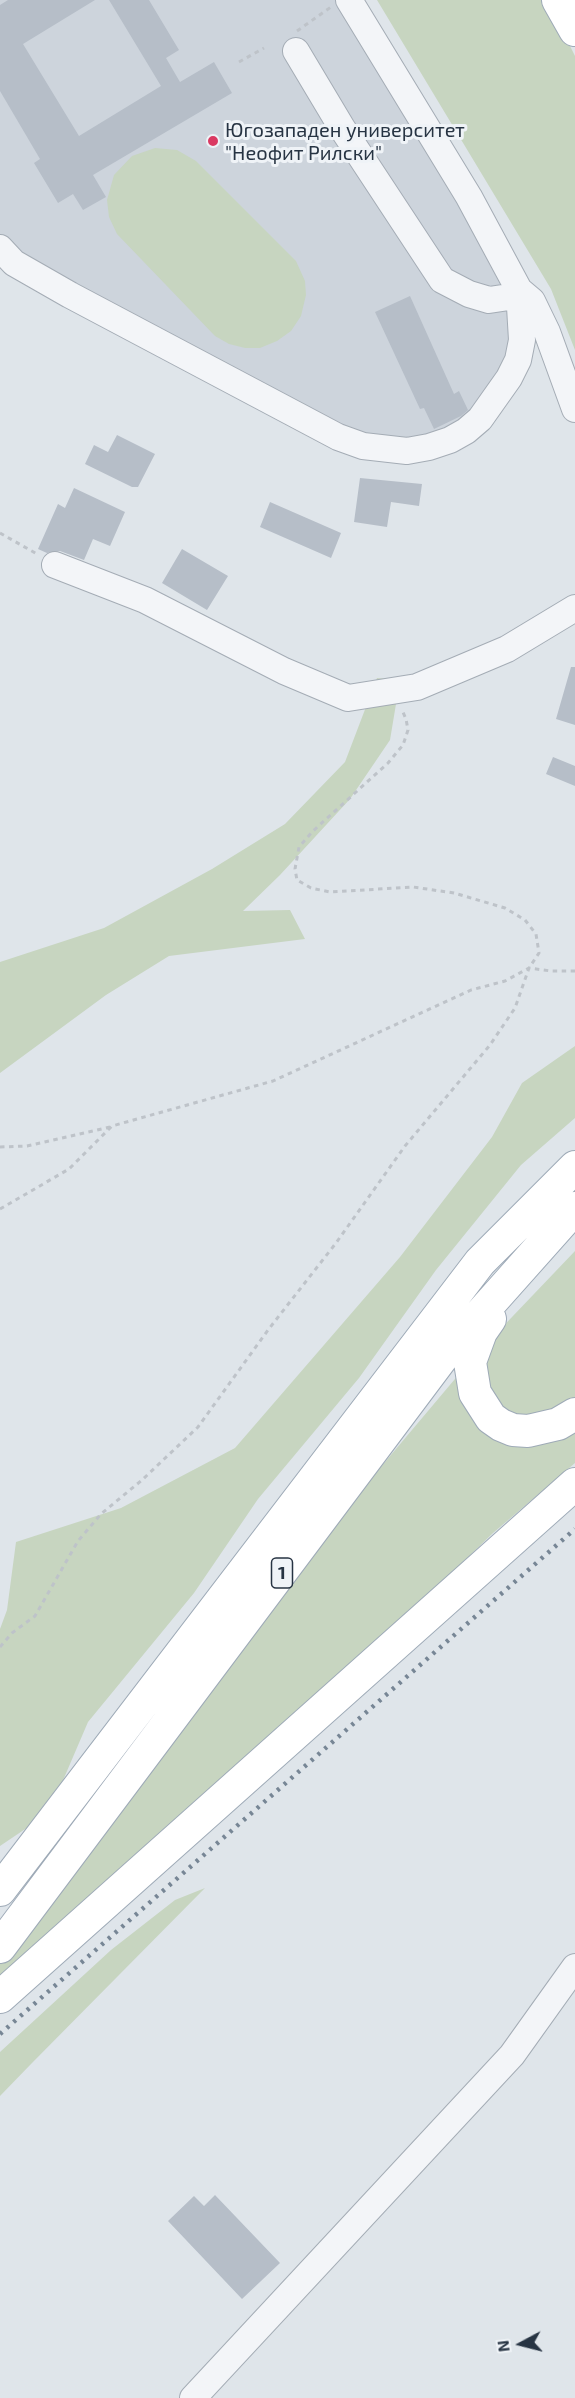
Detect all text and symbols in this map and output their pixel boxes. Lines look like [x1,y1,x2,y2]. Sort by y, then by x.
place label: Югозападен университет "Неофит Рилски" [225,118,465,165]
marker: Югозападен университет "Неофит Рилски" [206,134,220,148]
road number: 1 [272,1558,292,1588]
north arrow [491,2314,551,2374]
text: N [493,2339,513,2353]

